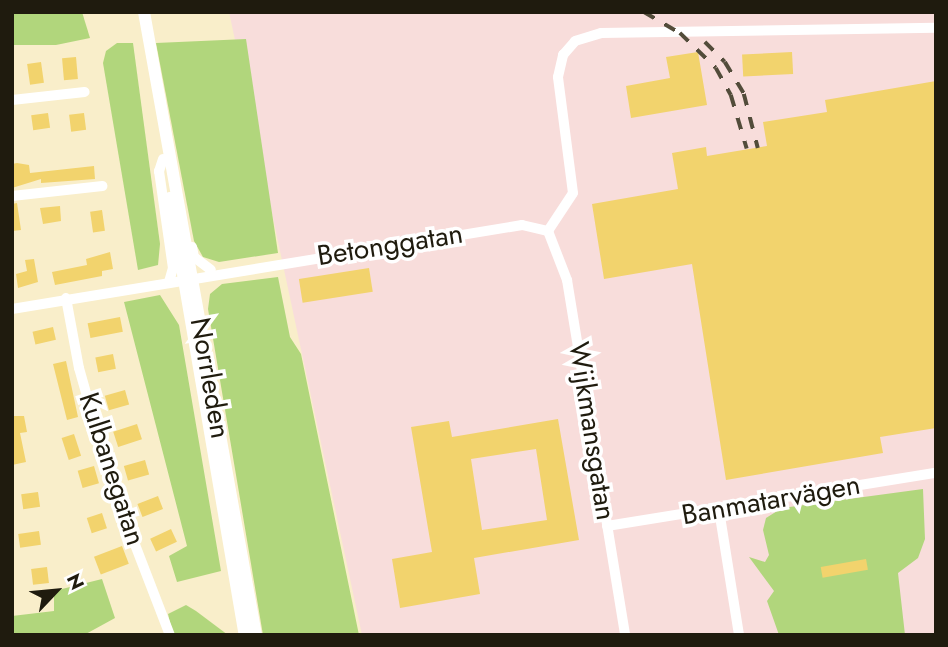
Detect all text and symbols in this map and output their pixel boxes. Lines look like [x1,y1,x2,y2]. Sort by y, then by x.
street label: Betonggatan [315,217,465,273]
street label: Norrleden [183,315,237,441]
street label: Wijkmansgatan [561,340,623,522]
street label: Kulbanegatan [71,388,153,550]
street label: Banmatarvägen [679,468,863,532]
north arrow [21,556,91,626]
text: N [60,569,91,594]

